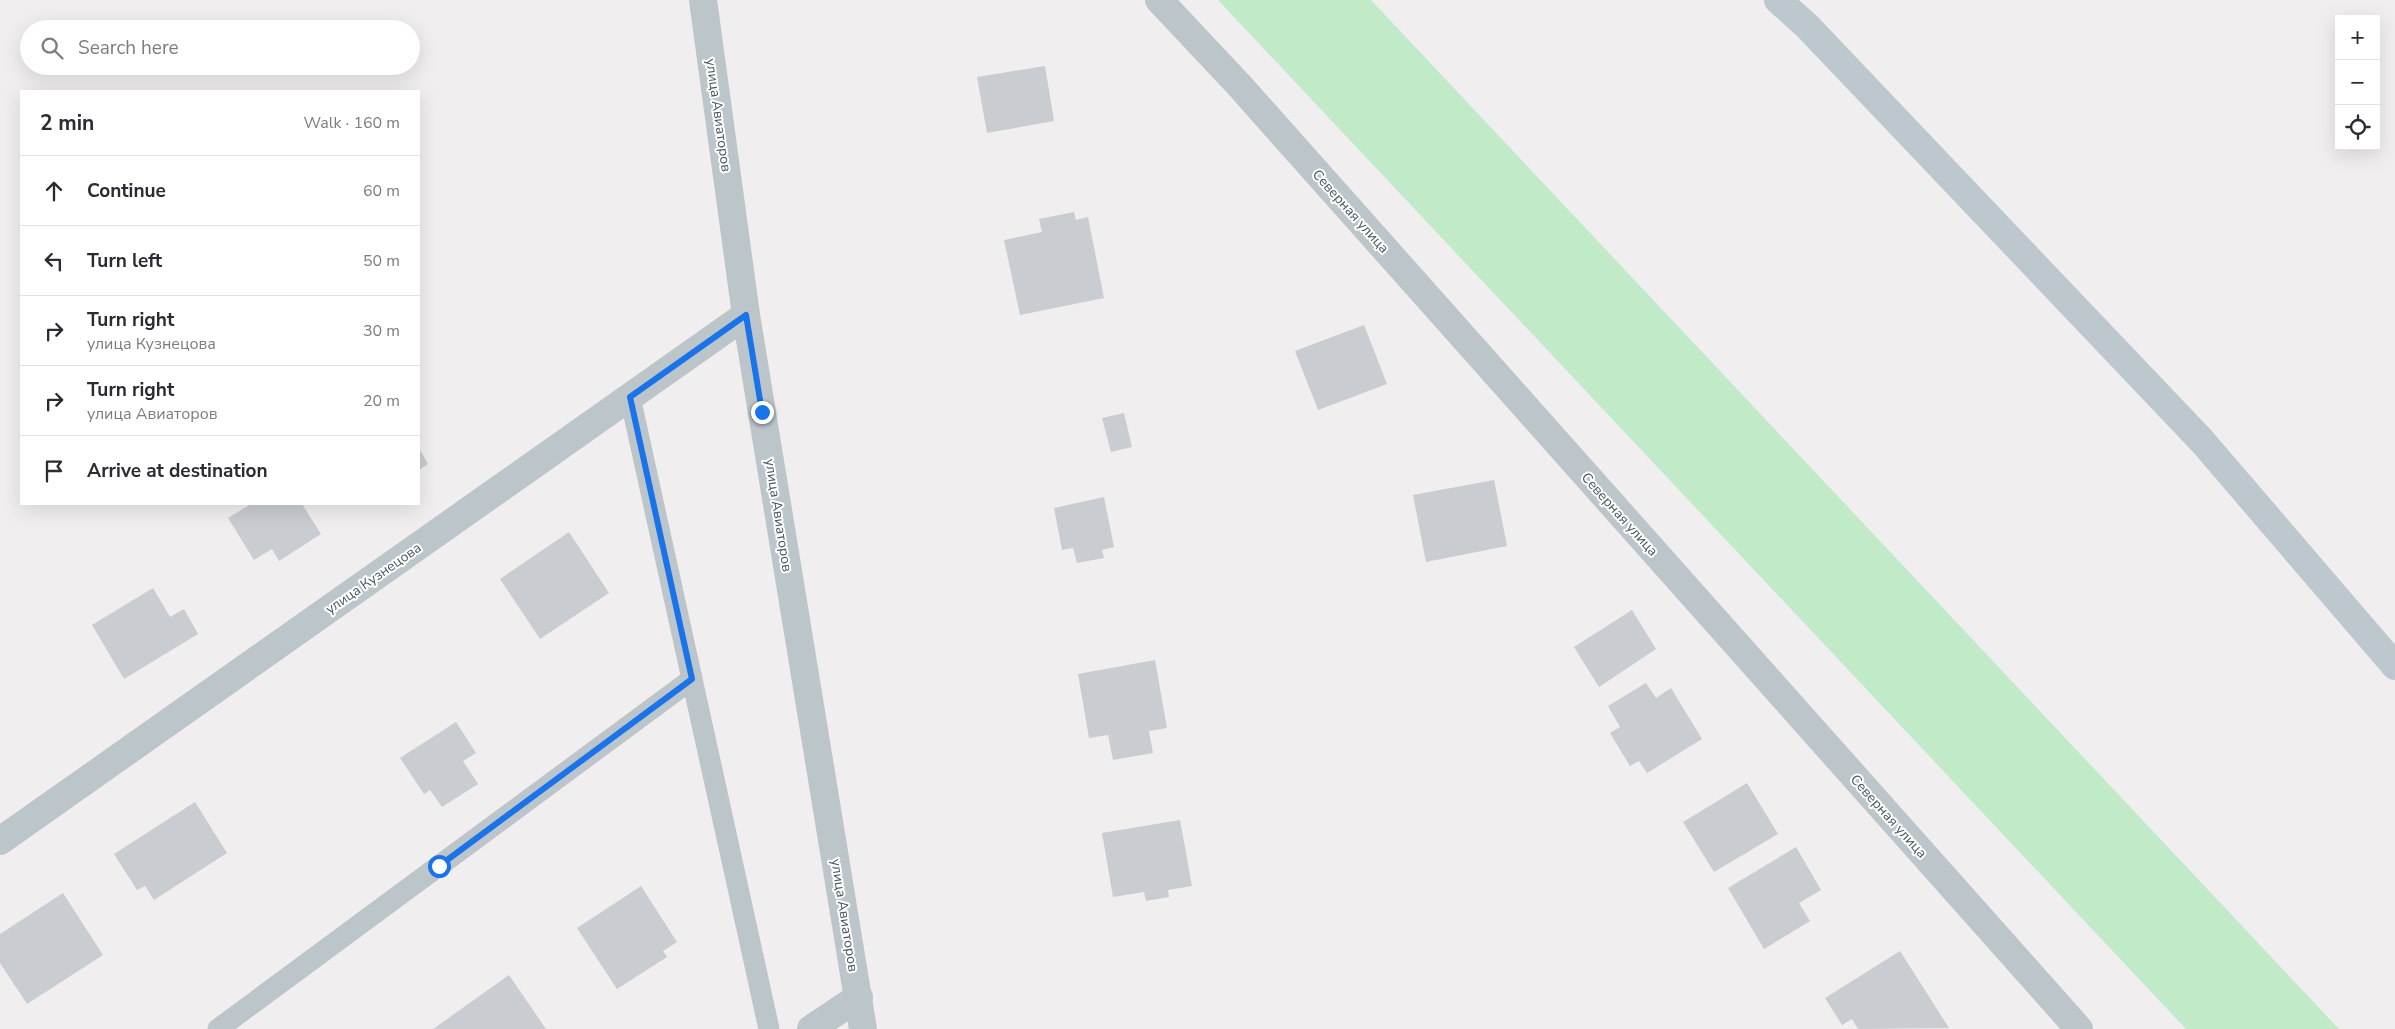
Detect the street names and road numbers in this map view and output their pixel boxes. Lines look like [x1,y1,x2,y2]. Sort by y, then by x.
street label: улица Авиаторов [701,57,736,173]
street label: Северная улица [1308,165,1393,257]
street label: улица Авиаторов [760,457,797,573]
street label: Северная улица [1577,468,1662,560]
street label: улица Кузнецова [322,538,425,619]
street label: Северная улица [1846,770,1931,862]
street label: улица Авиаторов [826,857,863,973]

